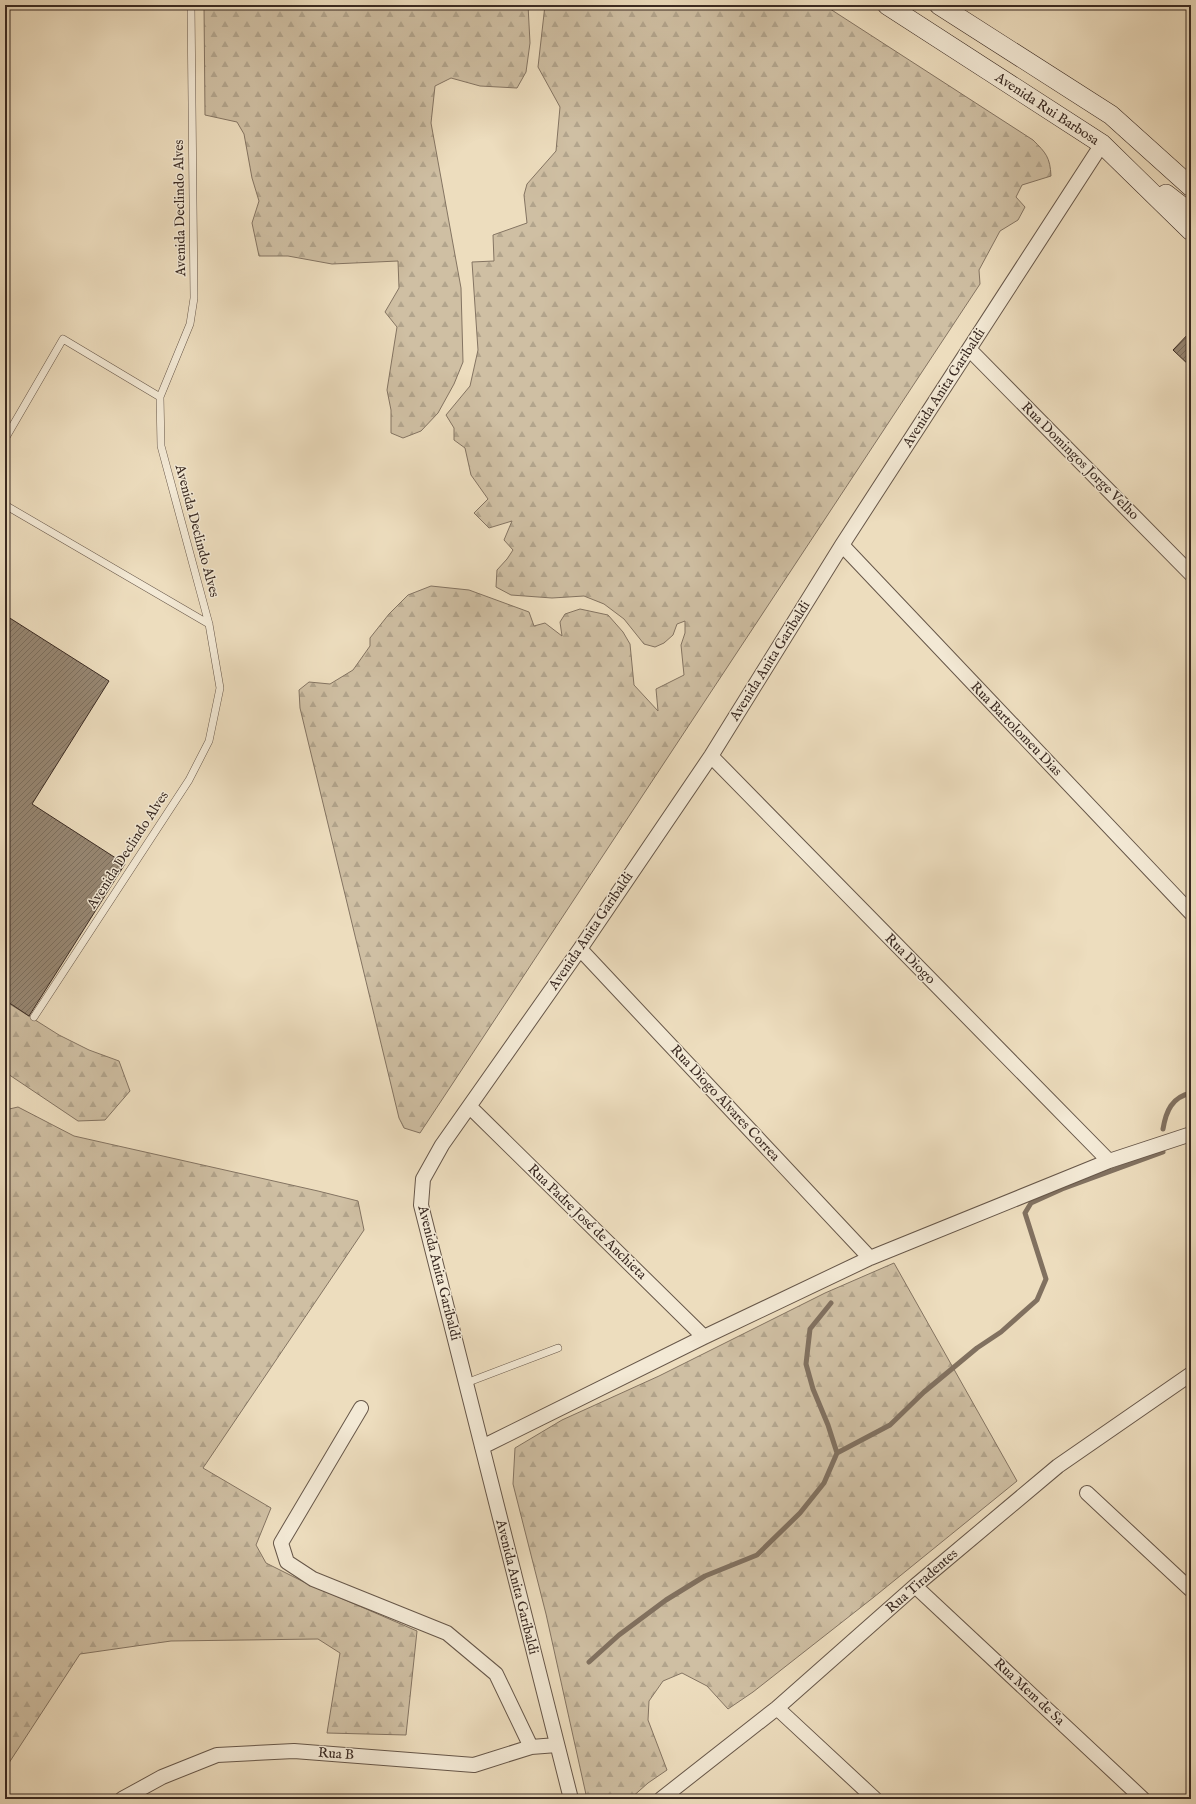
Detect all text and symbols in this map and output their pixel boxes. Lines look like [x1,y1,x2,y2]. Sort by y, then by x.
street label: Avenida Rui Barbosa [991,68,1103,150]
street label: Avenida Declindo Alves [170,139,190,278]
street label: Avenida Anita Garibaldi [898,325,989,452]
street label: Rua Domingos Jorge Velho [1017,398,1143,524]
street label: Avenida Declindo Alves [170,462,223,599]
street label: Avenida Anita Garibaldi [725,597,814,725]
street label: Rua Bartolomeu Dias [966,678,1066,780]
street label: Avenida Declindo Alves [83,788,173,913]
street label: Avenida Anita Garibaldi [544,868,637,994]
street label: Rua Diogo [881,930,939,988]
street label: Rua Diogo Alvares Correa [666,1041,784,1166]
street label: Rua Padre José de Anchieta [524,1160,651,1284]
street label: Avenida Anita Garibaldi [413,1203,465,1343]
street label: Avenida Anita Garibaldi [491,1517,543,1657]
street label: Rua Tiradentes [882,1545,962,1617]
street label: Rua Mem de Sa [990,1655,1069,1730]
street label: Rua B [317,1744,355,1764]

